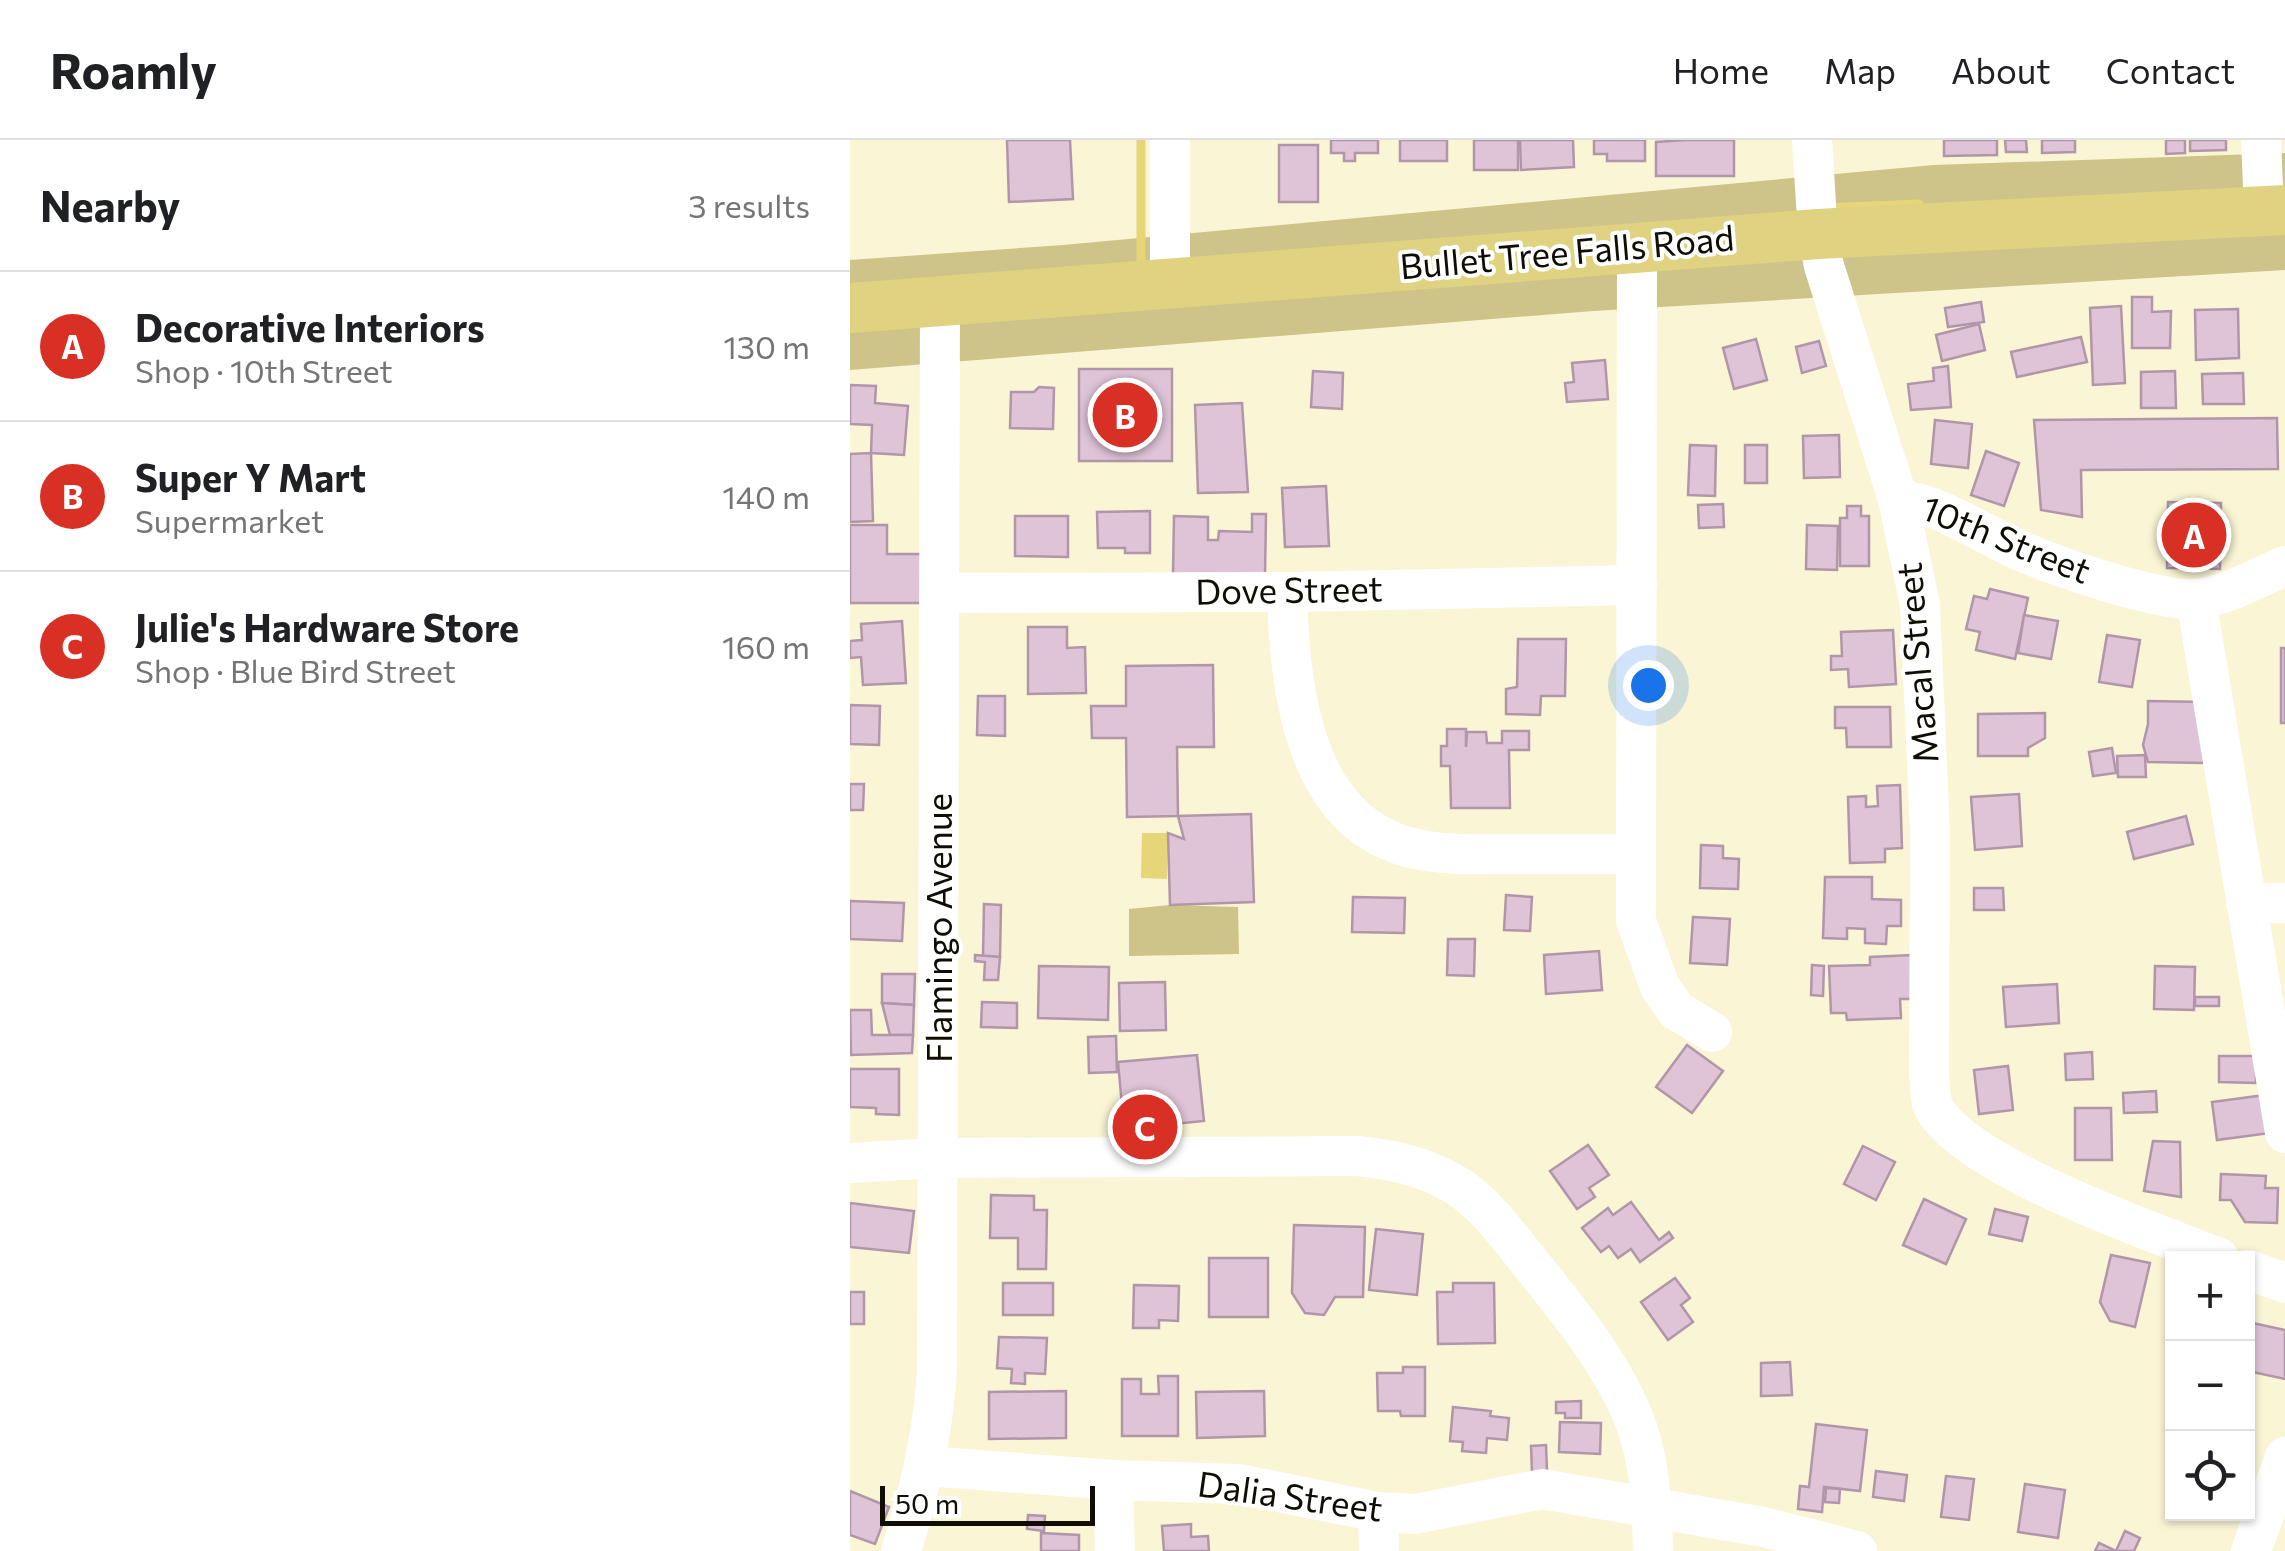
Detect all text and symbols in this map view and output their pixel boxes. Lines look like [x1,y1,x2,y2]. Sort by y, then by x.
text: Roamly [50,40,217,99]
text: Home [1673,48,1769,91]
text: Map [1824,48,1896,91]
text: About [1951,48,2051,91]
text: Contact [2106,48,2235,91]
text: Nearby [40,179,180,231]
text: 3 results [688,185,810,225]
street label: Bullet Tree Falls Road [1398,214,1736,287]
text: Decorative Interiors [135,303,485,350]
text: A [61,326,84,366]
text: 130 m [723,326,810,366]
text: Shop · 10th Street [135,350,393,390]
pin: B [1092,378,1158,452]
text: Super Y Mart [135,453,366,500]
text: B [62,476,83,516]
text: 140 m [722,476,810,516]
street label: 10th Street [1916,484,2097,591]
pin: A [2162,498,2226,572]
text: Supermarket [135,500,324,540]
street label: Macal Street [1885,561,1946,766]
street label: Dove Street [1195,565,1383,612]
text: Julie's Hardware Store [135,603,519,650]
text: C [62,626,83,666]
text: 160 m [722,626,810,666]
text: Shop · Blue Bird Street [135,650,456,690]
your location [1623,660,1674,711]
street label: Flamingo Avenue [916,793,959,1063]
pin: C [1112,1090,1178,1164]
map controls [2165,1251,2255,1521]
button: + [2165,1251,2255,1341]
button: − [2165,1341,2255,1431]
button: locate [2165,1431,2255,1521]
street label: Dalia Street [1195,1460,1385,1529]
scale bar [880,1481,1095,1526]
text: 50 m [895,1486,959,1520]

